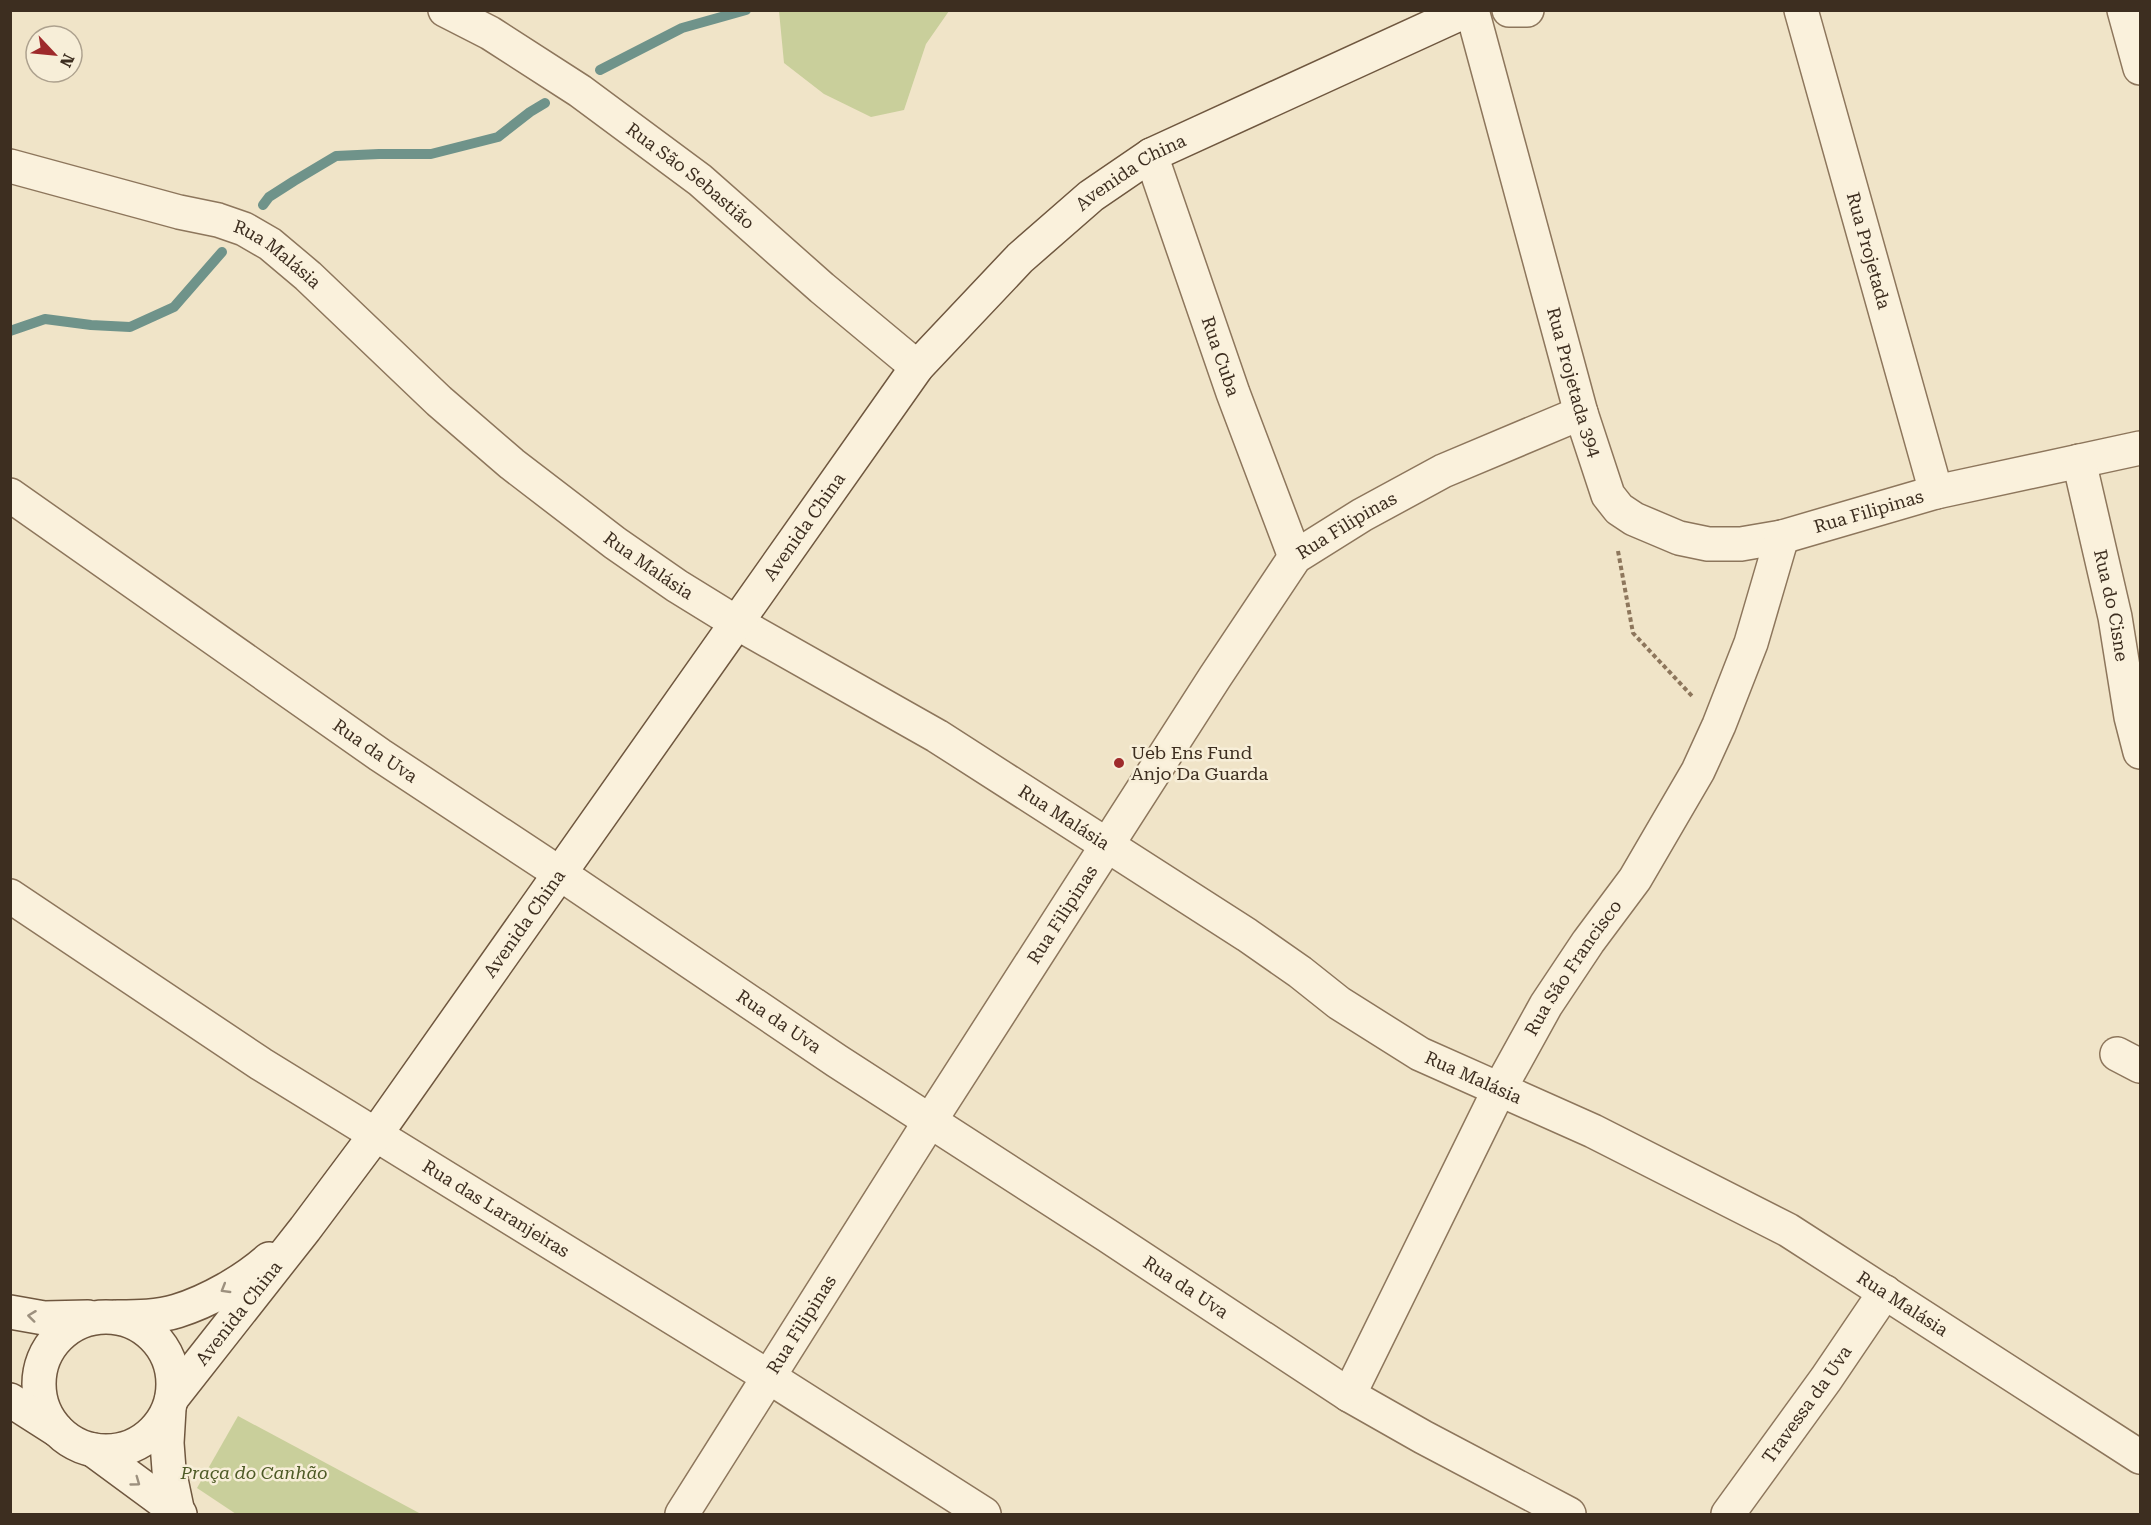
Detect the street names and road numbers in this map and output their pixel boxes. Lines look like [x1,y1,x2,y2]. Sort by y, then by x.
street label: Rua São Sebastião [622,118,759,233]
street label: Avenida China [1071,129,1189,215]
street label: Rua Projetada [1843,190,1895,312]
street label: Rua Malásia [231,215,326,293]
street label: Rua Projetada 394 [1543,305,1606,460]
street label: Rua Cuba [1197,313,1244,399]
street label: Avenida China [759,468,849,584]
street label: Rua Filipinas [1811,485,1926,537]
street label: Rua Filipinas [1292,487,1400,563]
street label: Rua Malásia [600,527,697,604]
street label: Rua do Cisne [2090,547,2133,663]
street label: Rua da Uva [329,714,422,787]
street label: Rua Malásia [1015,780,1114,854]
street label: Rua Filipinas [1023,861,1101,968]
street label: Avenida China [479,865,569,981]
street label: Rua São Francisco [1520,896,1626,1039]
street label: Rua da Uva [733,985,826,1057]
street label: Rua Malásia [1422,1047,1525,1108]
street label: Rua das Laranjeiras [419,1155,573,1261]
street label: Rua da Uva [1140,1251,1233,1323]
street label: Avenida China [191,1256,286,1369]
street label: Rua Malásia [1853,1266,1952,1341]
street label: Rua Filipinas [762,1271,840,1378]
street label: Travessa da Uva [1757,1341,1856,1467]

